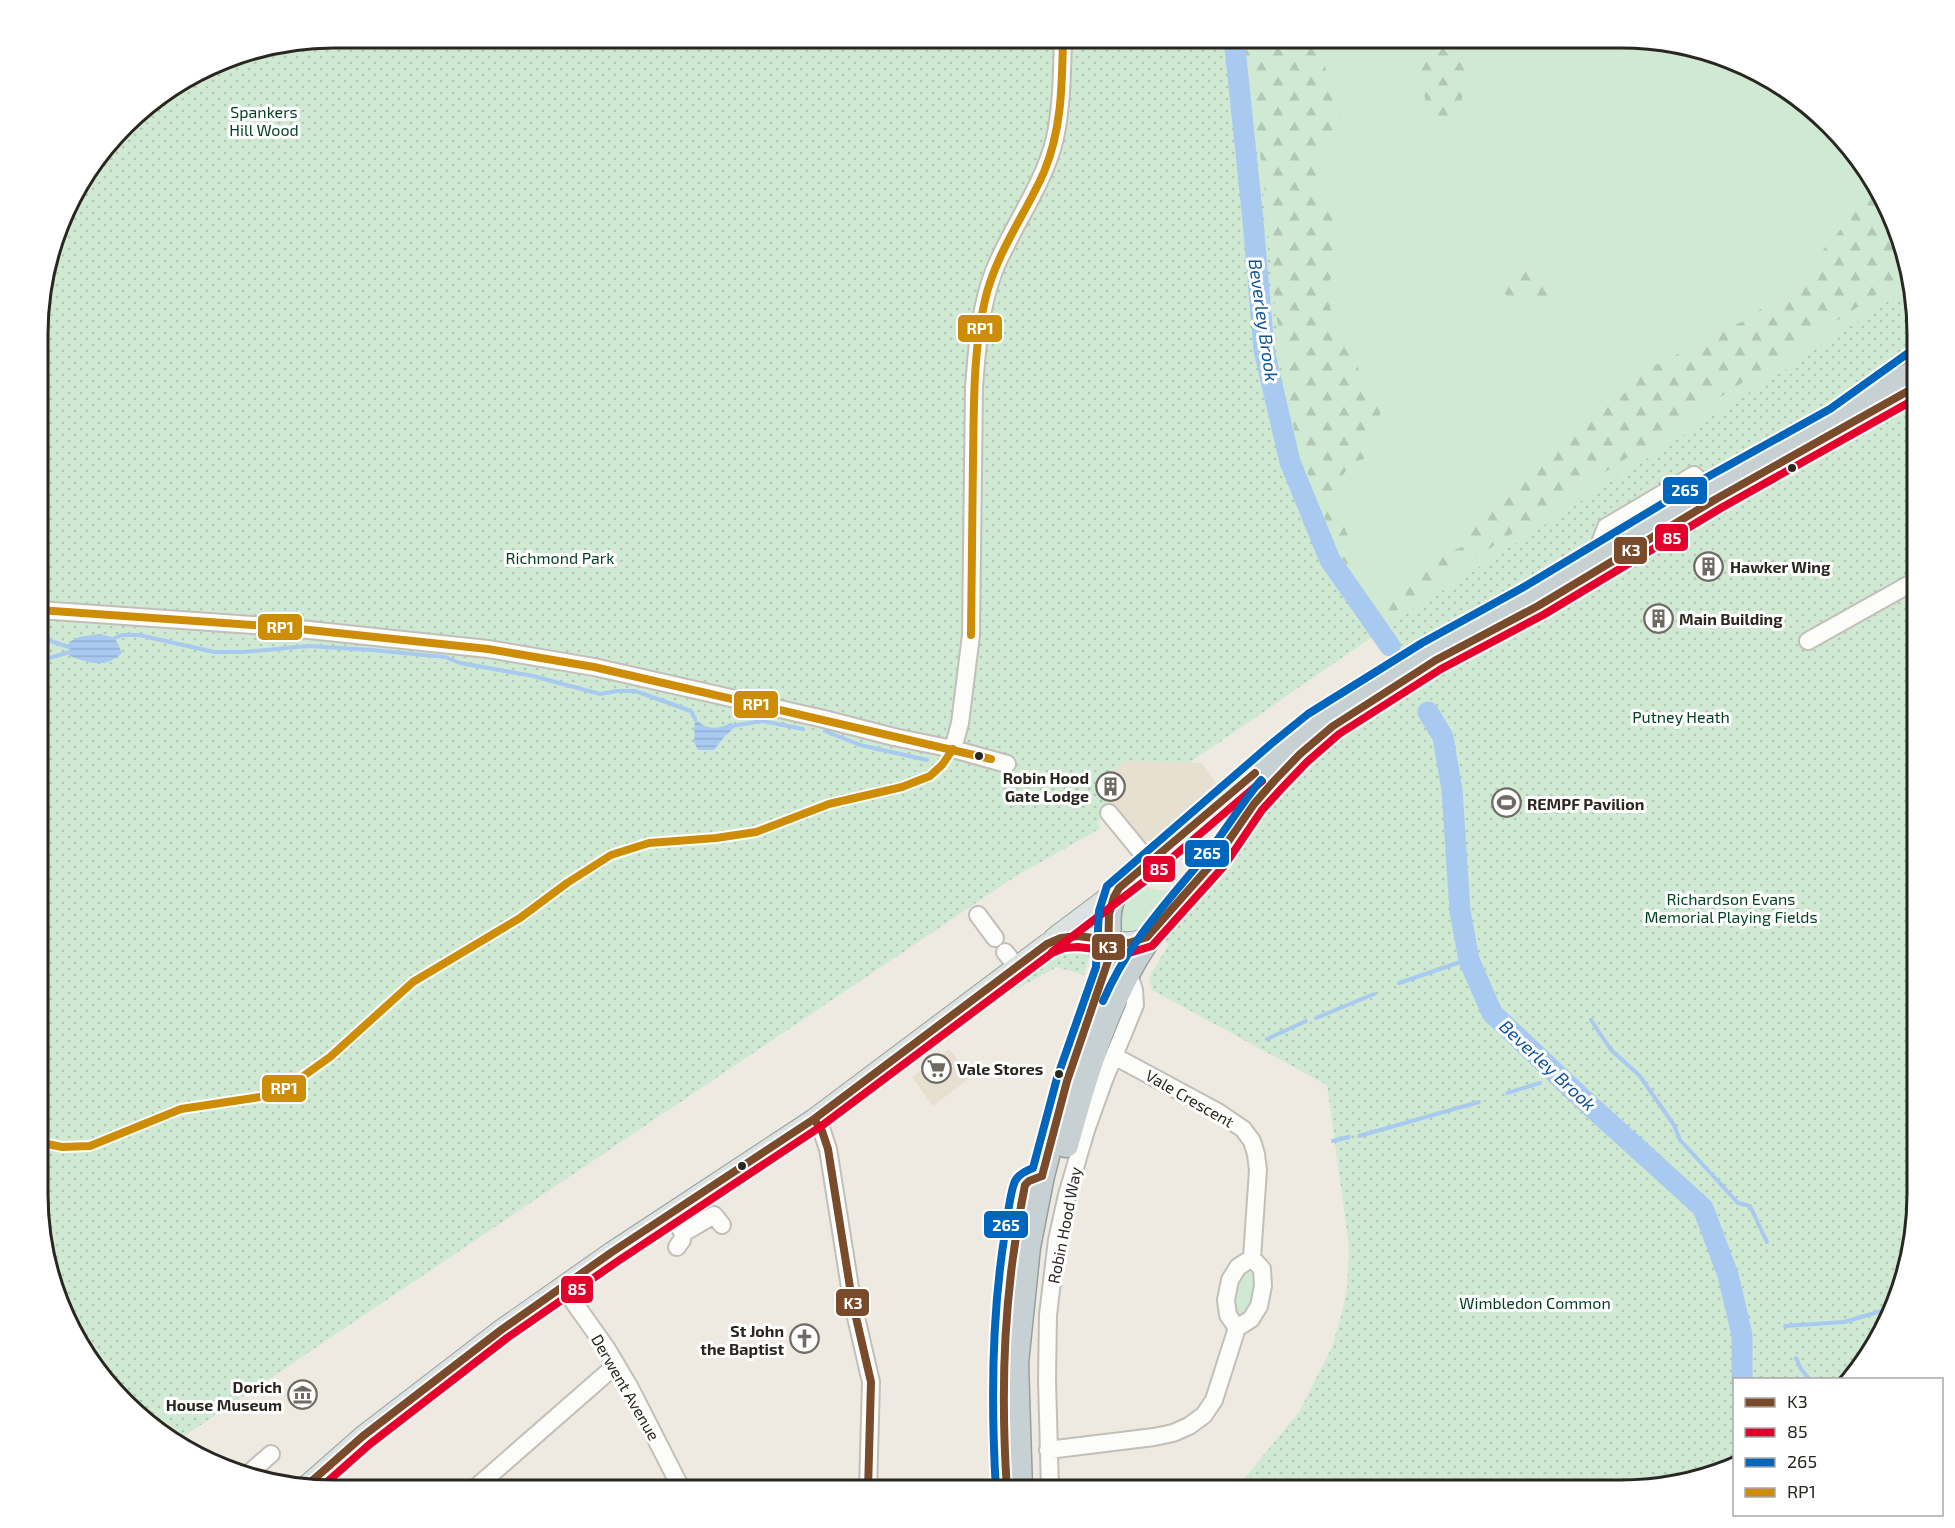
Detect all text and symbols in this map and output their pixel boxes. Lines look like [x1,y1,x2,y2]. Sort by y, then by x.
park label: Spankers Hill Wood [229,102,299,139]
water label: Beverley Brook [1245,257,1283,383]
line badge: RP1 [957,314,1003,343]
text: RP1 [966,318,994,337]
unlabelled marker [1786,462,1798,474]
line badge: 265 [1662,476,1708,505]
text: 265 [1671,480,1699,499]
line badge: 85 [1654,523,1689,552]
text: 85 [1663,528,1682,547]
line badge: K3 [1613,536,1648,565]
text: K3 [1621,540,1641,559]
park label: Richmond Park [506,548,614,567]
building icon: Hawker Wing [1693,550,1725,582]
place label: Hawker Wing [1730,557,1831,576]
building icon: Main Building [1642,602,1674,634]
place label: Main Building [1679,609,1783,628]
line badge: RP1 [257,613,303,641]
text: RP1 [266,617,294,636]
line badge: RP1 [733,690,779,719]
text: RP1 [742,694,770,713]
park label: Putney Heath [1632,707,1730,726]
unlabelled marker [973,750,985,762]
place label: Robin Hood Gate Lodge [1003,768,1089,805]
building icon: Robin Hood Gate Lodge [1094,770,1126,802]
sports icon: REMPF Pavilion [1490,787,1522,819]
place label: REMPF Pavilion [1527,794,1644,813]
line badge: 265 [1184,839,1230,868]
text: 265 [1193,843,1221,862]
line badge: 85 [1142,855,1176,883]
text: 85 [1150,859,1169,878]
park label: Richardson Evans Memorial Playing Fields [1644,889,1818,926]
line badge: K3 [1091,933,1126,961]
text: K3 [1098,937,1118,956]
water label: Beverley Brook [1495,1015,1601,1115]
supermarket icon: Vale Stores [920,1052,952,1084]
place label: Vale Stores [957,1059,1043,1078]
street label: Vale Crescent [1142,1065,1238,1131]
unlabelled marker [1053,1068,1065,1080]
line badge: RP1 [261,1074,307,1103]
text: RP1 [270,1078,298,1097]
unlabelled marker [736,1160,748,1172]
street label: Robin Hood Way [1043,1165,1085,1285]
line badge: 265 [983,1210,1029,1239]
text: 265 [992,1215,1020,1234]
line badge: 85 [560,1275,594,1304]
text: 85 [568,1279,587,1298]
line badge: K3 [835,1288,870,1317]
text: K3 [843,1293,863,1312]
park label: Wimbledon Common [1459,1293,1611,1312]
place label: St John the Baptist [700,1321,784,1358]
church icon: St John the Baptist [789,1323,821,1355]
street label: Derwent Avenue [588,1330,664,1444]
place label: Dorich House Museum [166,1377,282,1414]
legend [1733,1378,1943,1516]
museum icon: Dorich House Museum [287,1379,319,1411]
text: K3 [1787,1390,1808,1412]
text: 85 [1787,1420,1808,1442]
text: 265 [1787,1450,1817,1472]
text: RP1 [1787,1480,1816,1502]

